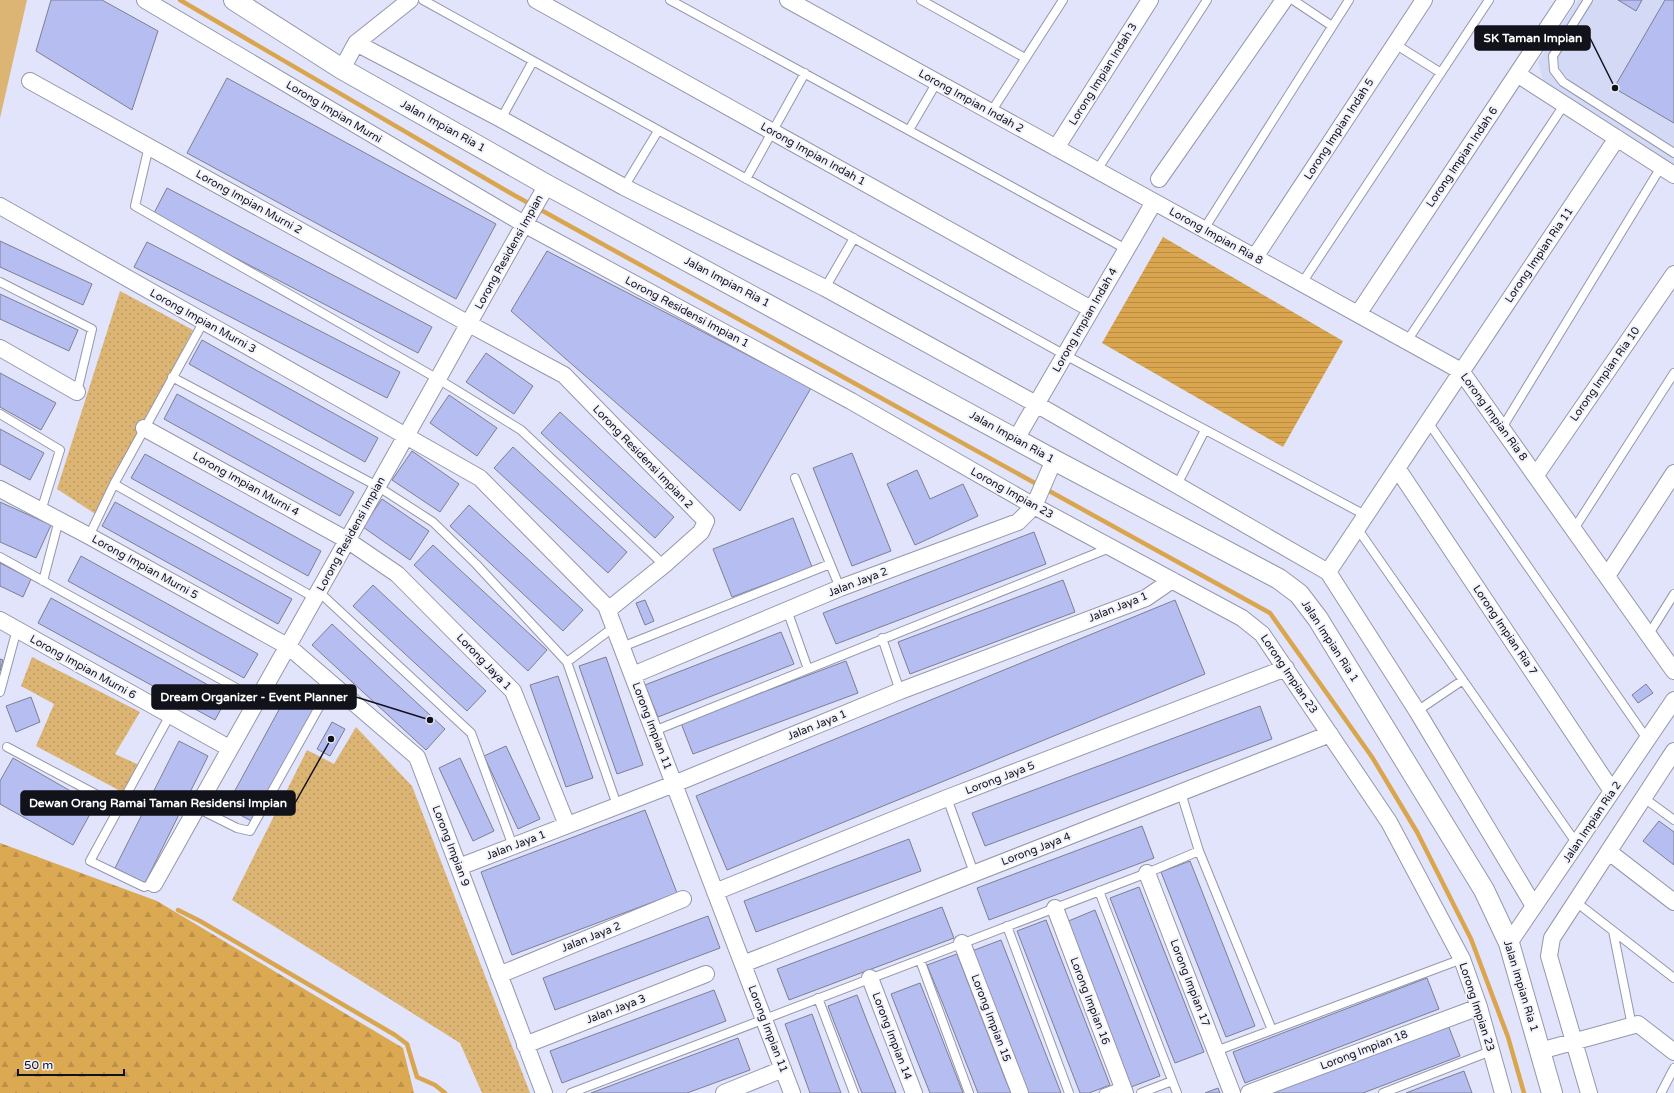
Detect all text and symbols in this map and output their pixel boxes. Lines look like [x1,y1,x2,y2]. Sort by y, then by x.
street label: Lorong Impian Indah 3 [1066,20,1140,128]
callout: SK Taman Impian [1475,26,1590,50]
text: SK Taman Impian [1484,31,1582,46]
street label: Lorong Impian Indah 2 [916,67,1026,135]
street label: Lorong Impian Indah 5 [1301,76,1377,182]
street label: Lorong Impian Murni [284,78,384,146]
street label: Jalan Impian Ria 1 [398,97,488,155]
street label: Lorong Impian Indah 6 [1424,104,1500,210]
street label: Lorong Impian Indah 1 [758,120,868,188]
street label: Lorong Impian Murni 2 [194,167,304,237]
street label: Lorong Residensi Impian [472,193,546,311]
street label: Lorong Impian Ria 8 [1167,205,1265,267]
street label: Lorong Impian Ria 11 [1502,205,1576,305]
street label: Jalan Impian Ria 1 [682,254,772,310]
street label: Lorong Impian Indah 4 [1050,266,1120,374]
street label: Lorong Residensi Impian 1 [623,274,751,350]
street label: Lorong Impian Murni 3 [148,286,258,356]
street label: Lorong Impian Ria 10 [1567,324,1643,424]
street label: Lorong Impian Ria 8 [1458,371,1530,463]
street label: Lorong Residensi Impian 2 [590,403,696,511]
street label: Jalan Impian Ria 1 [967,408,1057,466]
street label: Lorong Impian Murni 4 [191,449,301,519]
street label: Lorong Impian 23 [968,465,1056,521]
street label: Lorong Residensi Impian [314,475,388,593]
street label: Lorong Impian Murni 5 [90,532,200,602]
street label: Jalan Jaya 2 [826,565,890,599]
street label: Lorong Impian Ria 7 [1470,583,1540,677]
street label: Jalan Jaya 1 [1086,589,1150,625]
street label: Jalan Impian Ria 1 [1299,598,1361,684]
street label: Lorong Jaya 1 [454,631,514,693]
street label: Lorong Impian Murni 6 [28,632,138,702]
street label: Lorong Impian 23 [1258,632,1320,716]
street label: Lorong Impian 11 [629,680,675,772]
callout: Dream Organizer - Event Planner [152,685,356,709]
text: Dream Organizer - Event Planner [160,690,348,705]
street label: Jalan Jaya 1 [785,707,849,743]
street label: Lorong Jaya 5 [963,759,1037,797]
street label: Jalan Impian Ria 2 [1560,779,1624,865]
callout: Dewan Orang Ramai Taman Residensi Impian [21,791,295,815]
text: Dewan Orang Ramai Taman Residensi Impian [29,796,287,811]
street label: Lorong Impian 9 [430,804,472,888]
street label: Jalan Jaya 1 [484,828,548,862]
street label: Lorong Jaya 4 [999,830,1073,868]
street label: Jalan Jaya 2 [559,919,623,955]
street label: Lorong Impian 17 [1167,937,1213,1029]
street label: Jalan Impian Ria 1 [1501,939,1541,1033]
street label: Lorong Impian 16 [1067,955,1113,1047]
street label: Lorong Impian 23 [1457,961,1498,1053]
street label: Lorong Impian 15 [968,972,1014,1064]
street label: Lorong Impian 11 [745,983,791,1075]
street label: Lorong Impian 14 [869,990,915,1082]
street label: Jalan Jaya 3 [584,992,648,1026]
street label: Lorong Impian 18 [1318,1027,1410,1073]
scale bar [18,1051,124,1077]
text: 50 m [24,1058,53,1072]

